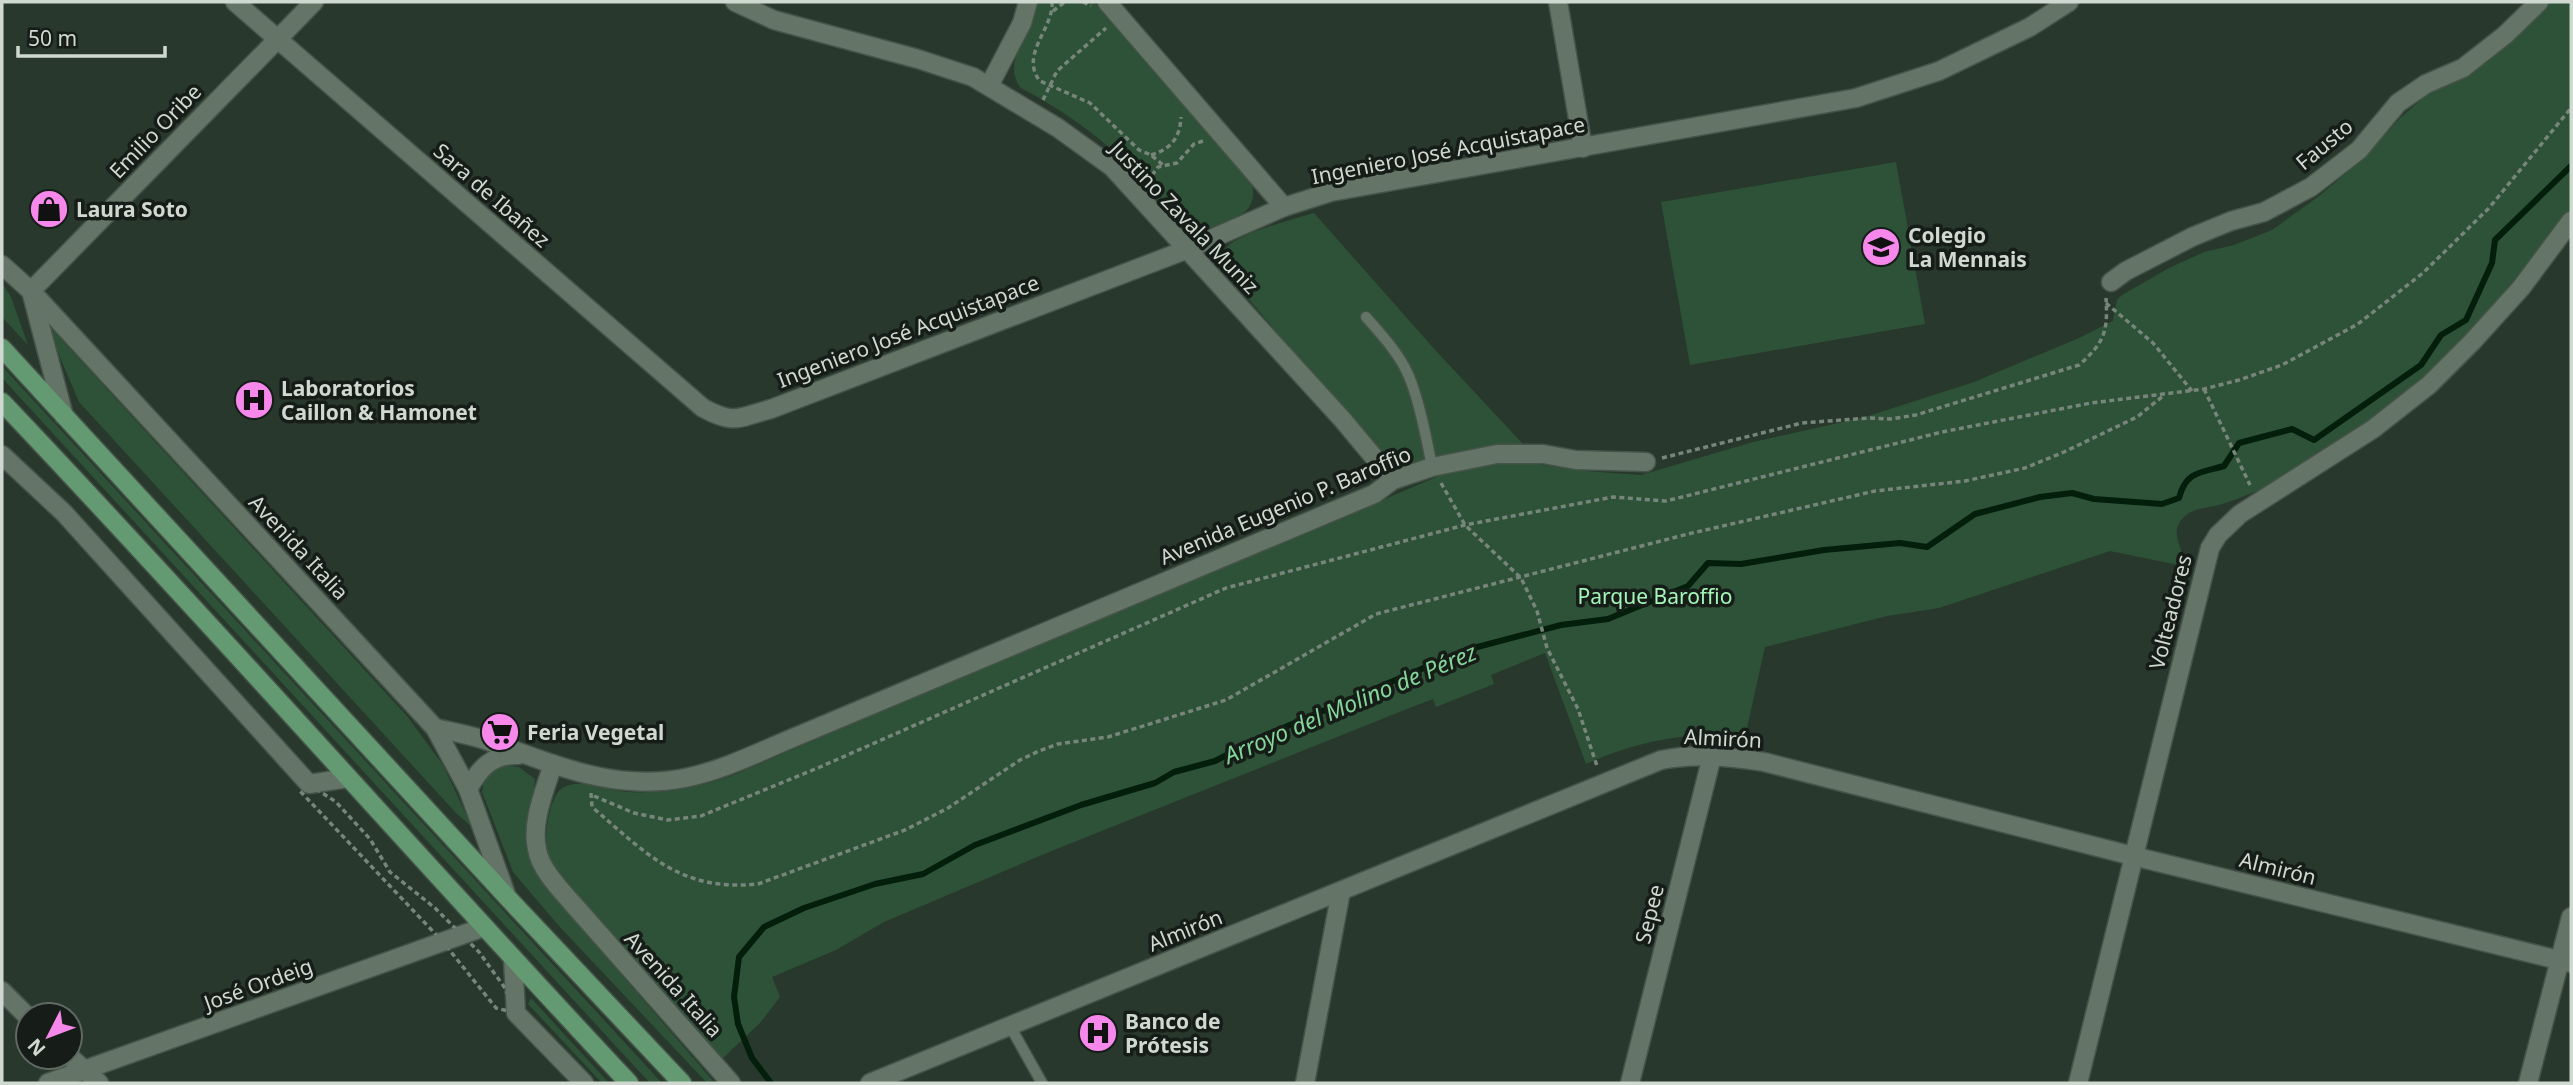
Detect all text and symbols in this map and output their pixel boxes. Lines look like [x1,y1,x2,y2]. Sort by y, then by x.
scale bar [18,14,164,58]
text: 50 m [28,24,77,52]
street label: Emilio Oribe [103,78,207,184]
street label: Ingeniero José Acquistapace [1309,110,1587,190]
street label: Fausto [2290,112,2358,176]
street label: Justino Zavala Muniz [1103,133,1265,300]
street label: Sara de Ibañez [428,137,556,253]
shop icon: Laura Soto [28,188,70,230]
place label: Laura Soto [76,195,188,223]
place label: Colegio La Mennais [1908,221,2027,273]
school or university icon: Colegio La Mennais [1860,226,1902,268]
street label: Ingeniero José Acquistapace [773,268,1043,394]
place label: Laboratorios Caillon & Hamonet [281,374,477,426]
hospital icon: Laboratorios Caillon & Hamonet [233,379,275,421]
street label: Avenida Eugenio P. Baroffio [1155,439,1415,571]
street label: Avenida Italia [243,489,355,605]
street label: Volteadores [2142,552,2198,672]
park label: Parque Baroffio [1578,582,1732,610]
water label: Arroyo del Molino de Pérez [1217,635,1482,772]
supermarket icon: Feria Vegetal [479,711,521,753]
place label: Feria Vegetal [527,718,664,746]
street label: Almirón [1683,722,1763,754]
street label: Almirón [2237,845,2319,891]
street label: Sepee [1628,882,1670,946]
street label: Almirón [1144,902,1226,958]
street label: Avenida Italia [619,925,729,1043]
street label: José Ordeig [198,951,316,1017]
north arrow [14,1001,84,1071]
place label: Banco de Prótesis [1125,1007,1220,1059]
hospital icon: Banco de Prótesis [1077,1012,1119,1054]
text: N [22,1033,51,1062]

